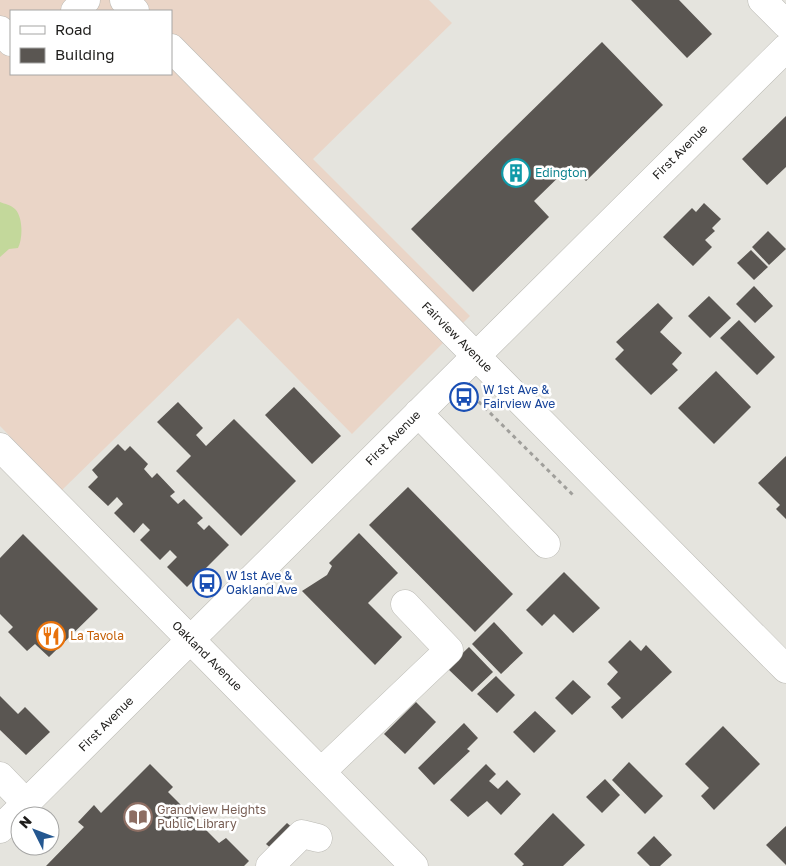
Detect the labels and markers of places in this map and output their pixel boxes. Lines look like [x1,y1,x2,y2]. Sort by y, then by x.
building icon: Edington [501,158,531,188]
place label: Edington [535,165,587,180]
bus stop icon: W 1st Ave & Fairview Ave [449,382,479,412]
place label: W 1st Ave & Fairview Ave [483,382,555,411]
bus stop icon: W 1st Ave & Oakland Ave [192,568,222,598]
place label: W 1st Ave & Oakland Ave [226,568,298,597]
restaurant icon: La Tavola [36,621,66,651]
place label: La Tavola [70,628,124,643]
library icon: Grandview Heights Public Library [123,802,153,832]
place label: Grandview Heights Public Library [157,802,266,831]

